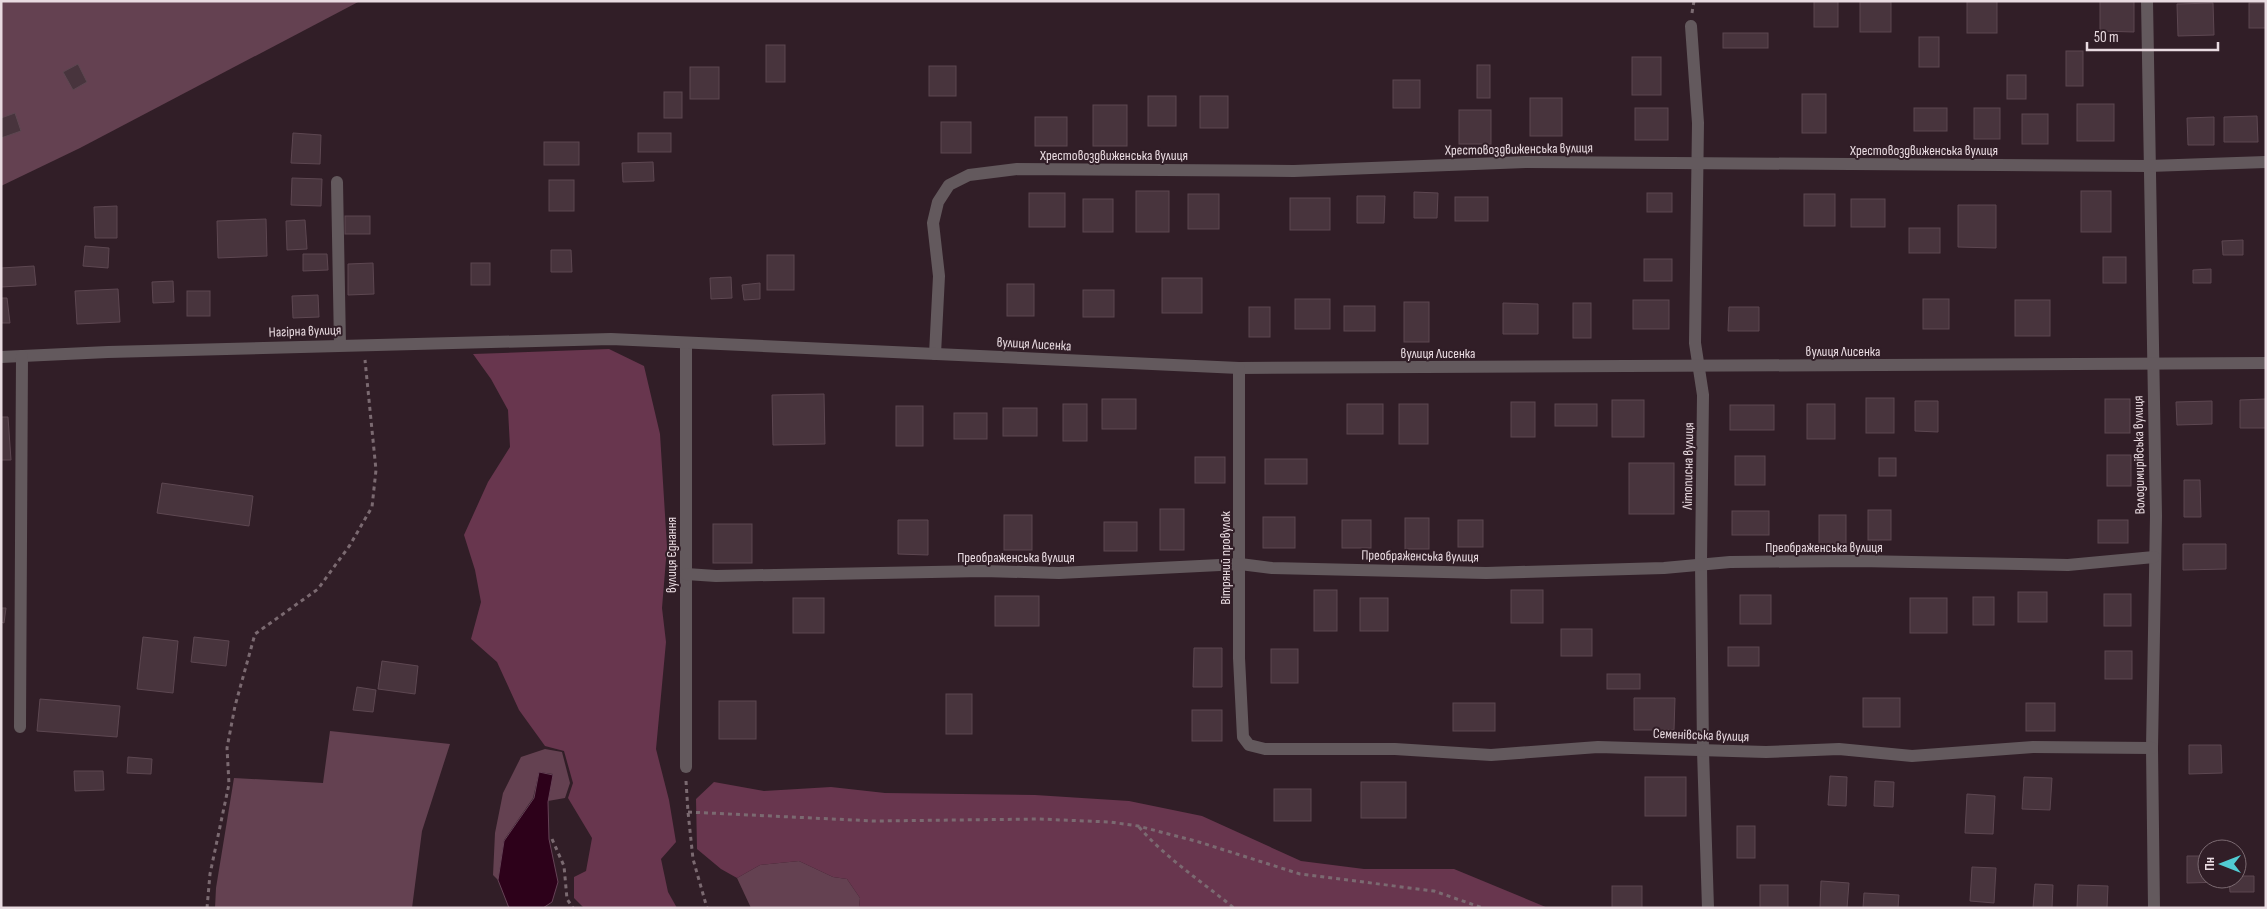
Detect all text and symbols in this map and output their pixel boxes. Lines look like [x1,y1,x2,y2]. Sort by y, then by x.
scale bar [2087,20,2218,52]
text: 50 m [2094,28,2119,47]
street label: Хрестовоздвиженська вулиця [1444,139,1593,159]
street label: Хрестовоздвиженська вулиця [1849,142,1998,159]
street label: Хрестовоздвиженська вулиця [1039,147,1188,164]
street label: Нагірна вулиця [268,321,342,341]
street label: вулиця Лисенка [996,334,1072,354]
street label: вулиця Лисенка [1806,343,1880,360]
street label: вулиця Лисенка [1401,345,1475,362]
street label: Володимирівська вулиця [2129,396,2149,514]
street label: Літописна вулиця [1679,422,1697,511]
street label: Вітряний провулок [1217,510,1234,605]
street label: вулиця Єднання [663,517,680,593]
street label: Преображенська вулиця [1765,539,1883,556]
street label: Преображенська вулиця [1361,546,1479,566]
street label: Преображенська вулиця [957,549,1075,566]
street label: Семенівська вулиця [1653,725,1749,745]
north arrow [2197,839,2247,889]
text: Пн [2201,857,2218,871]

